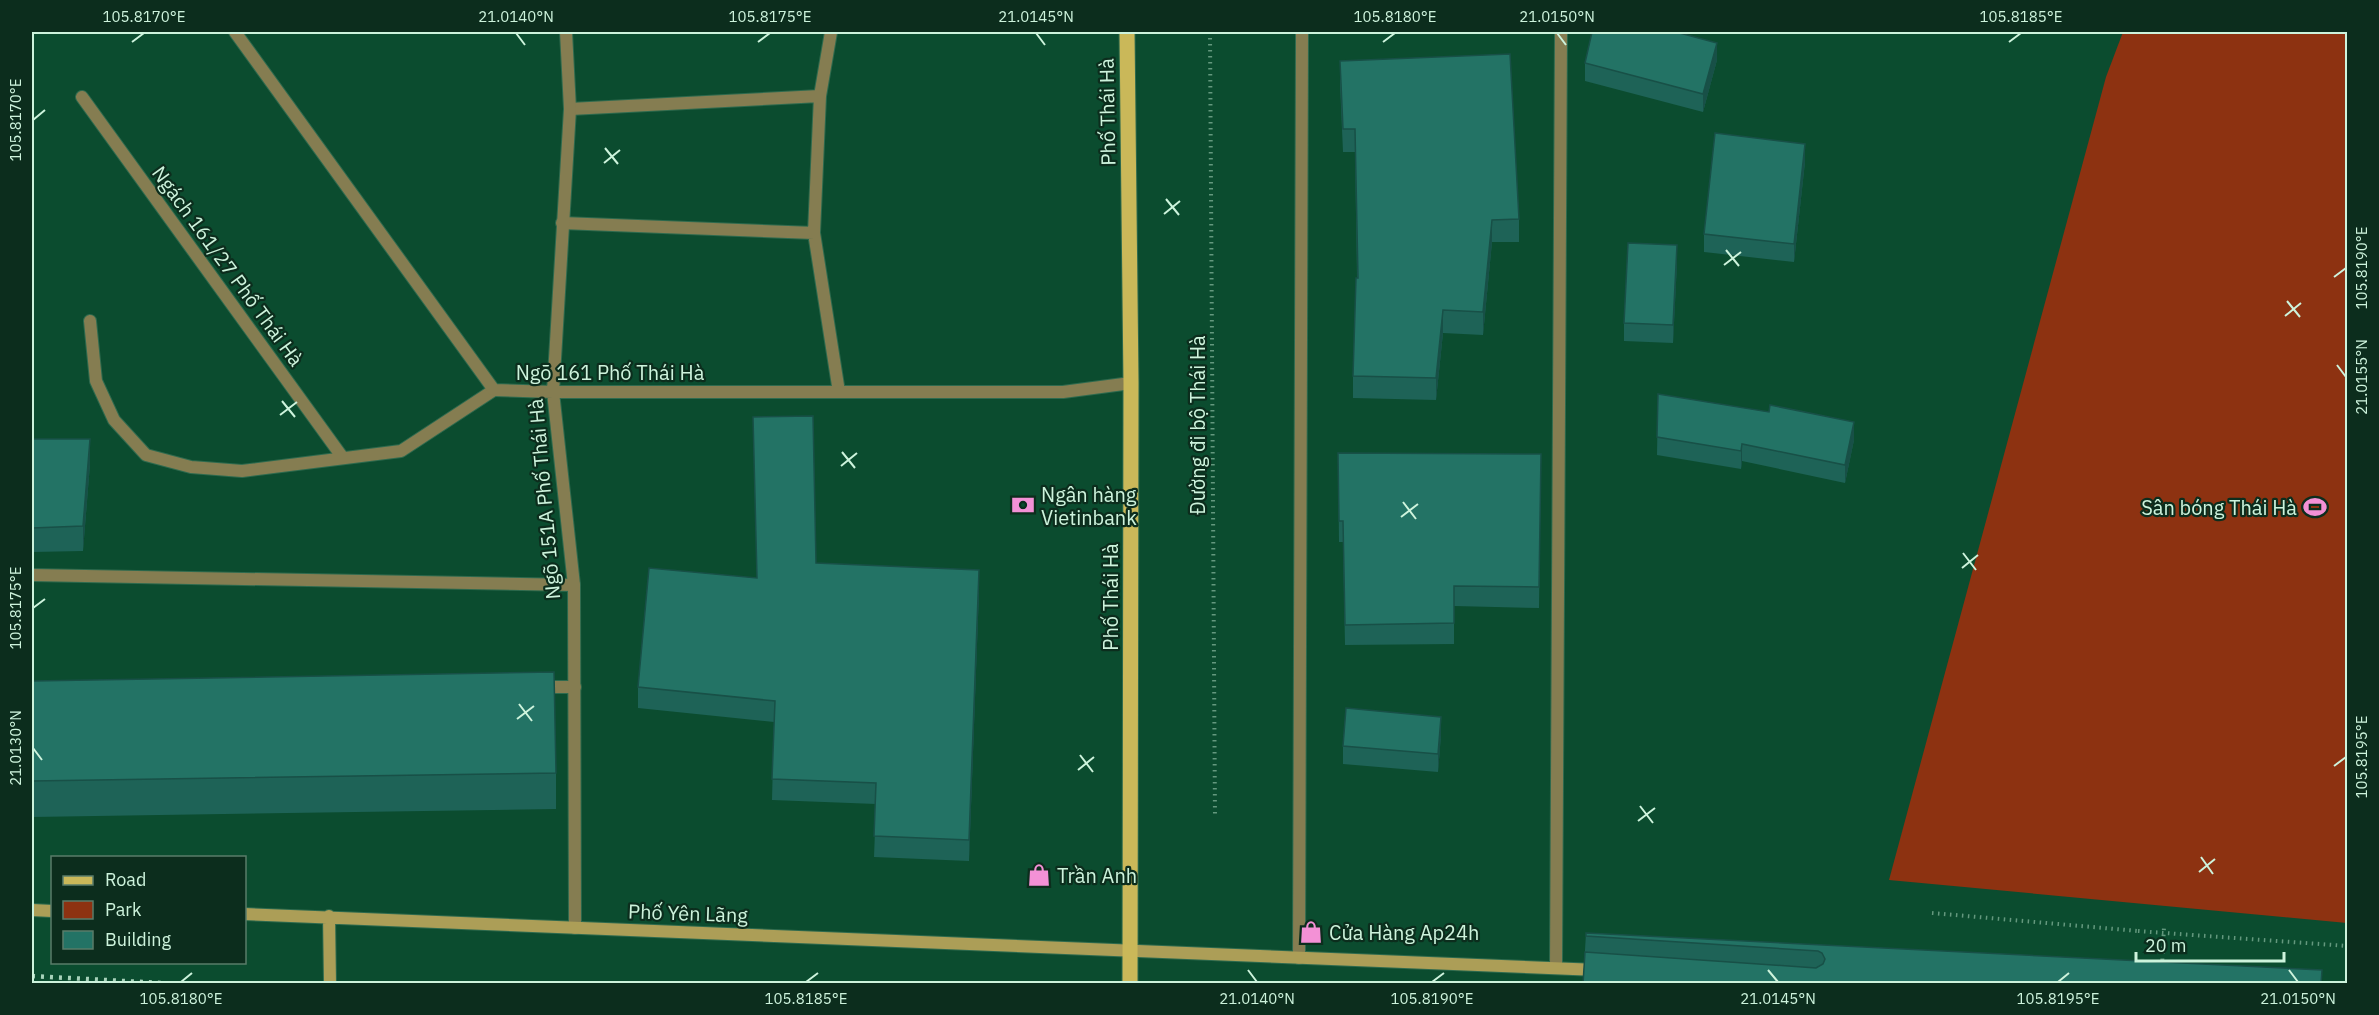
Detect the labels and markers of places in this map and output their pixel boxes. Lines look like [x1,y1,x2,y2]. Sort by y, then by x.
place label: Ngân hàng Vietinbank [1041,481,1137,531]
bank icon: Ngân hàng Vietinbank [1010,492,1036,518]
place label: Sân bóng Thái Hà [2141,494,2297,521]
sports icon: Sân bóng Thái Hà [2302,494,2328,520]
shop icon: Trần Anh [1026,862,1052,888]
place label: Trần Anh [1057,862,1137,889]
shop icon: Cửa Hàng Ap24h [1298,919,1324,945]
place label: Cửa Hàng Ap24h [1329,919,1479,946]

